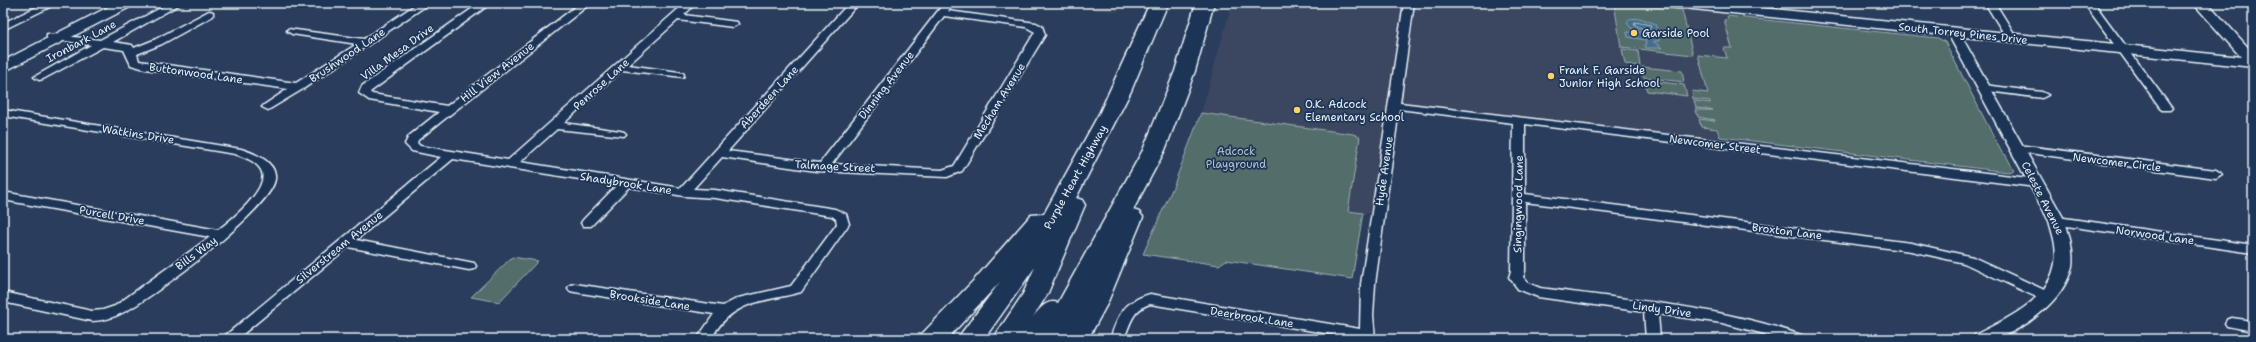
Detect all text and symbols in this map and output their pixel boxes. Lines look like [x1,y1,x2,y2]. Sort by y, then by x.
street label: Ironbark Lane [44,17,119,66]
street label: South Torrey Pines Drive [1897,19,2028,48]
street label: Villa Mesa Drive [358,21,437,84]
street label: Brushwood Lane [306,24,388,86]
place label: Garside Pool [1642,26,1710,41]
marker: Garside Pool [1629,28,1639,38]
street label: Hill View Avenue [457,39,537,106]
street label: Dinning Avenue [855,48,918,122]
street label: Penrose Lane [570,55,633,114]
street label: Buttonwood Lane [148,60,244,87]
street label: Mecham Avenue [970,60,1029,142]
street label: Aberdeen Lane [737,62,802,132]
place label: Frank F. Garside Junior High School [1559,63,1660,91]
marker: Frank F. Garside Junior High School [1546,71,1556,81]
place label: O.K. Adcock Elementary School [1305,97,1405,125]
marker: O.K. Adcock Elementary School [1292,105,1302,115]
street label: Watkins Drive [101,121,175,148]
street label: Purple Heart Highway [1040,122,1110,232]
street label: Newcomer Street [1668,131,1762,158]
street label: Hyde Avenue [1372,135,1397,207]
park label: Adcock Playground [1206,144,1266,172]
street label: Newcomer Circle [2072,150,2162,175]
street label: Singingwood Lane [1510,155,1527,253]
street label: Talmage Street [794,157,876,176]
street label: Celeste Avenue [2018,159,2067,237]
street label: Shadybrook Lane [579,169,673,198]
street label: Purcell Drive [78,202,146,229]
street label: Silverstream Avenue [293,208,386,287]
street label: Broxton Lane [1751,220,1823,243]
street label: Norwood Lane [2115,223,2195,248]
street label: Bills Way [172,233,220,274]
street label: Brookside Lane [609,287,691,314]
street label: Lindy Drive [1632,298,1692,321]
street label: Deerbrook Lane [1209,304,1295,331]

